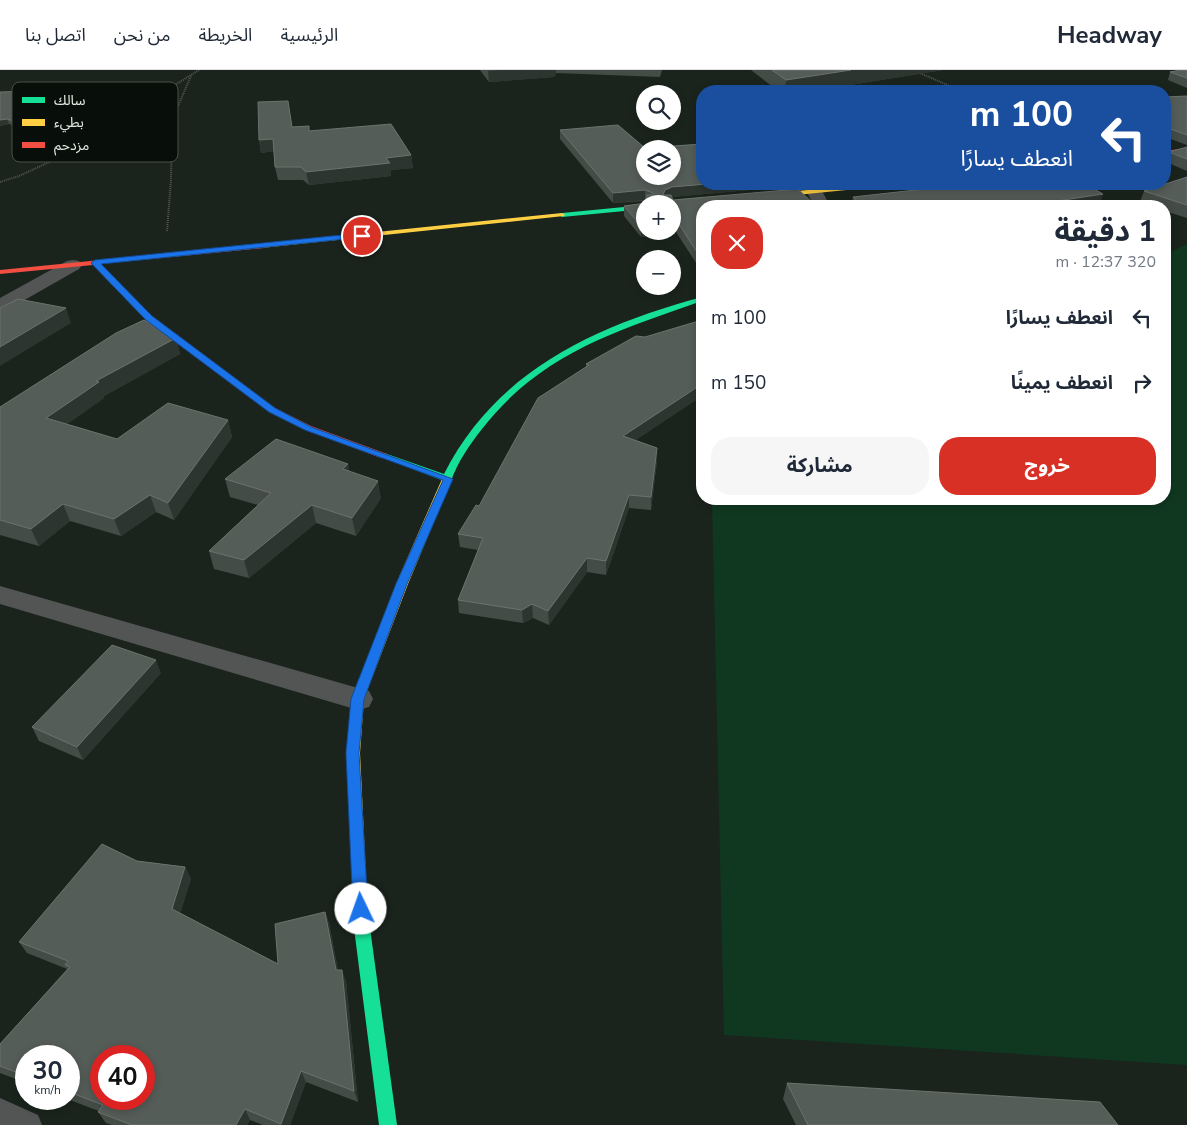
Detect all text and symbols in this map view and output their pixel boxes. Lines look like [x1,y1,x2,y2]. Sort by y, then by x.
text: Headway [1057,19,1162,51]
text: اتصل بنا [25,23,86,47]
text: من نحن [114,23,170,47]
text: الخريطة [198,23,252,47]
text: الرئيسية [280,23,338,47]
legend [12,82,178,162]
map controls [636,85,681,295]
button: search [636,85,681,130]
text: سالك [54,91,86,110]
text: 100 m [970,91,1073,138]
icon: left [1091,105,1156,170]
text: بطيء [54,113,84,133]
text: مزدحم [54,136,89,156]
button: layers [636,140,681,185]
text: انعطف يسارًا [961,144,1073,174]
button: + [636,195,681,240]
text: 1 دقيقة [1054,211,1156,252]
pin [341,215,383,257]
button: close [711,217,763,269]
icon: arrive [348,222,376,250]
button: − [636,250,681,295]
text: 320 m · 12:37 [1055,251,1156,273]
icon: left [1128,304,1156,332]
text: 100 m [711,305,766,331]
text: انعطف يسارًا [1006,305,1113,331]
icon: right [1128,369,1156,397]
text: 150 m [711,370,766,396]
text: انعطف يمينًا [1011,370,1113,396]
button: مشاركة [711,437,929,495]
button: خروج [939,437,1156,495]
position arrow [334,882,386,934]
speed limit sign: 40 [90,1045,155,1110]
text: 30 [32,1054,63,1088]
text: km/h [34,1082,61,1098]

